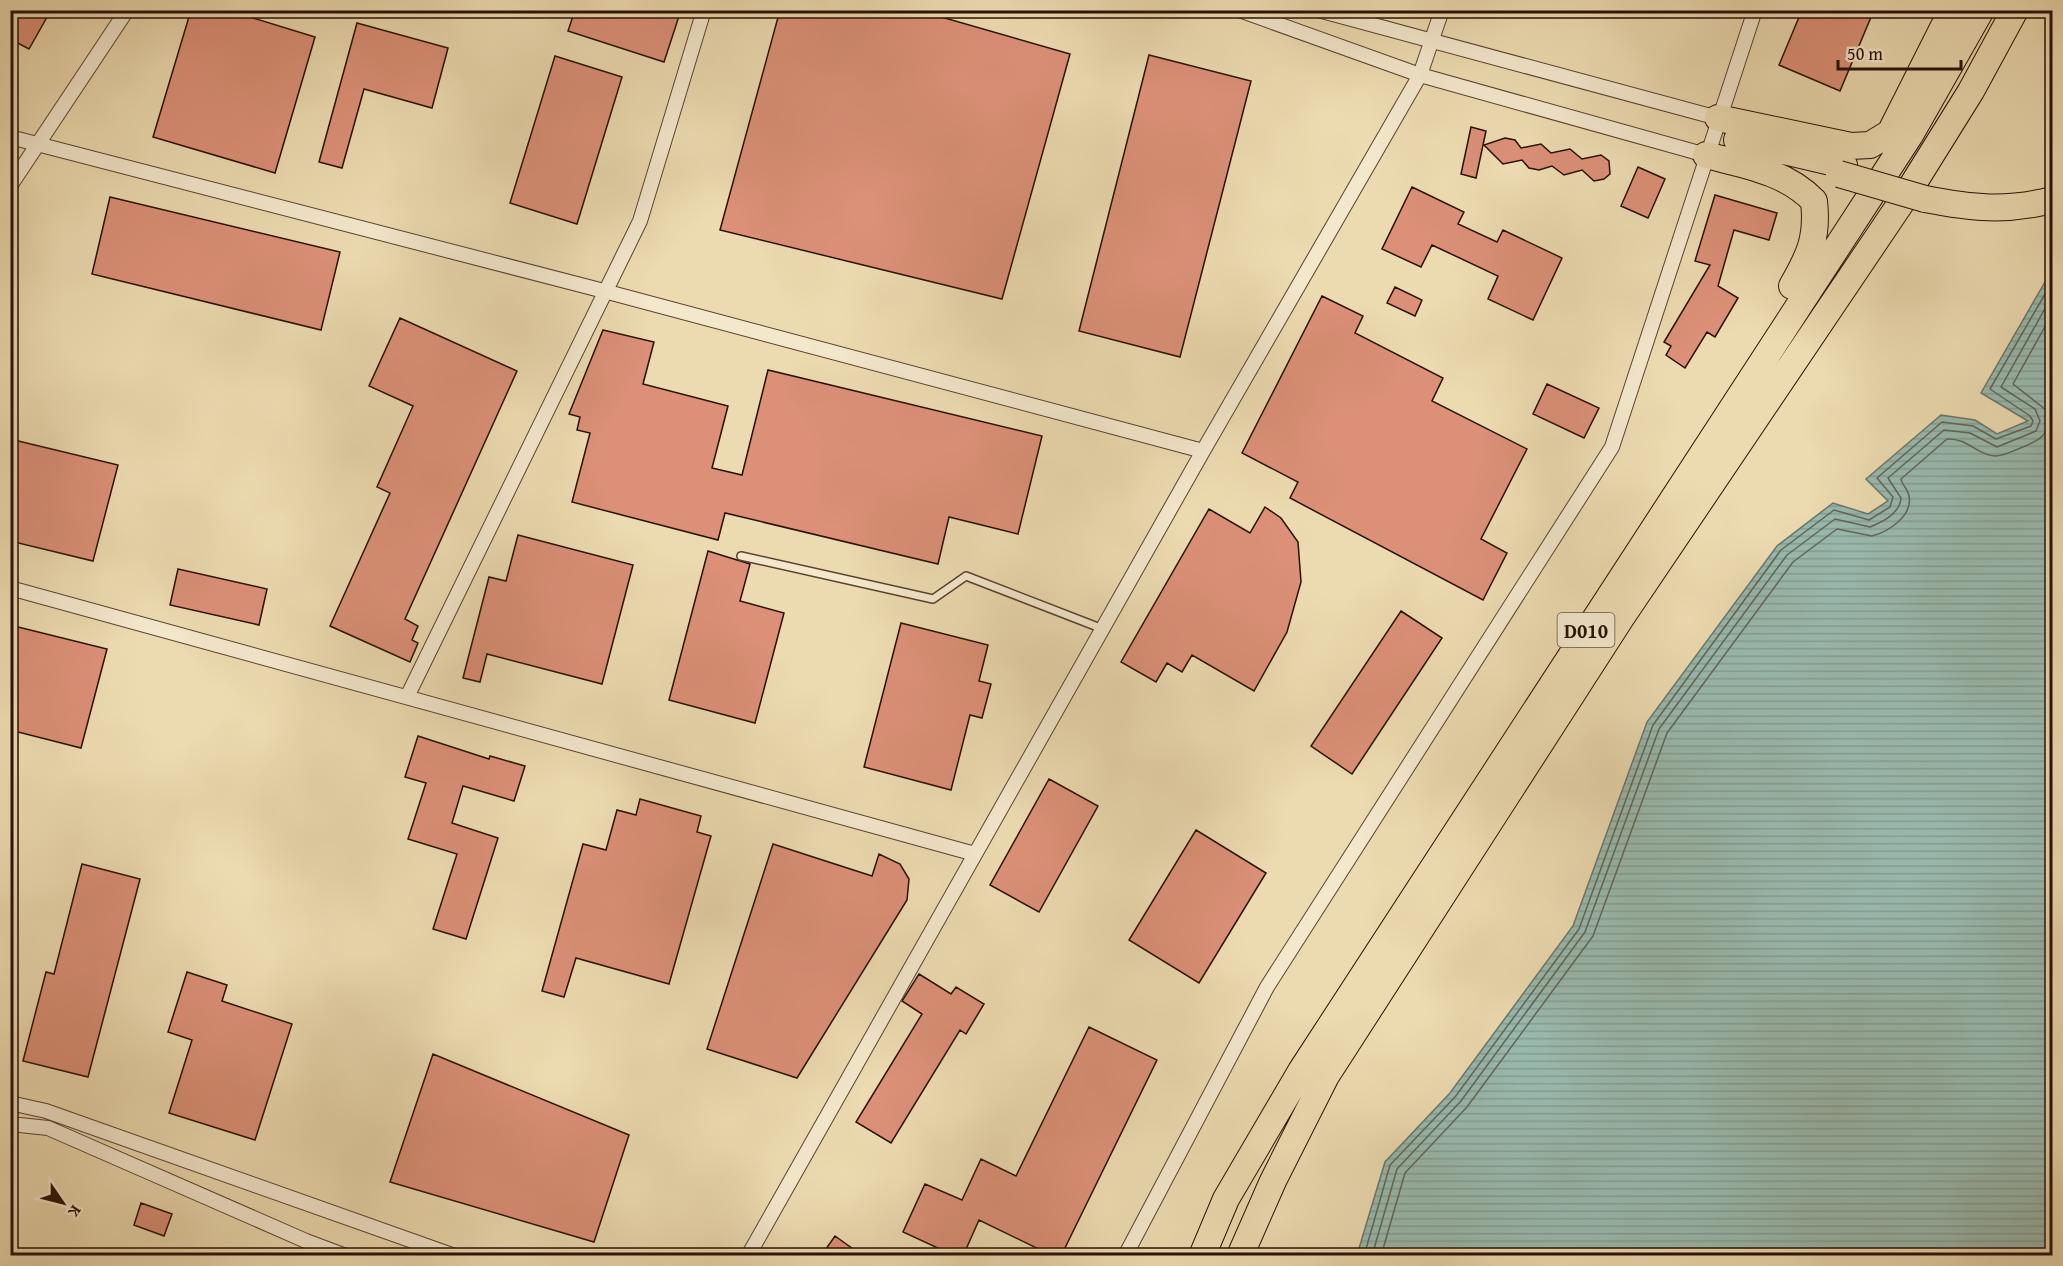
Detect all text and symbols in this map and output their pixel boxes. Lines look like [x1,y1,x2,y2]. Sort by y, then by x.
scale bar [1838,33,1961,71]
text: 50 m [1847,40,1883,67]
road number: D010 [1558,613,1614,647]
north arrow [33,1173,93,1233]
text: K [62,1201,88,1223]

